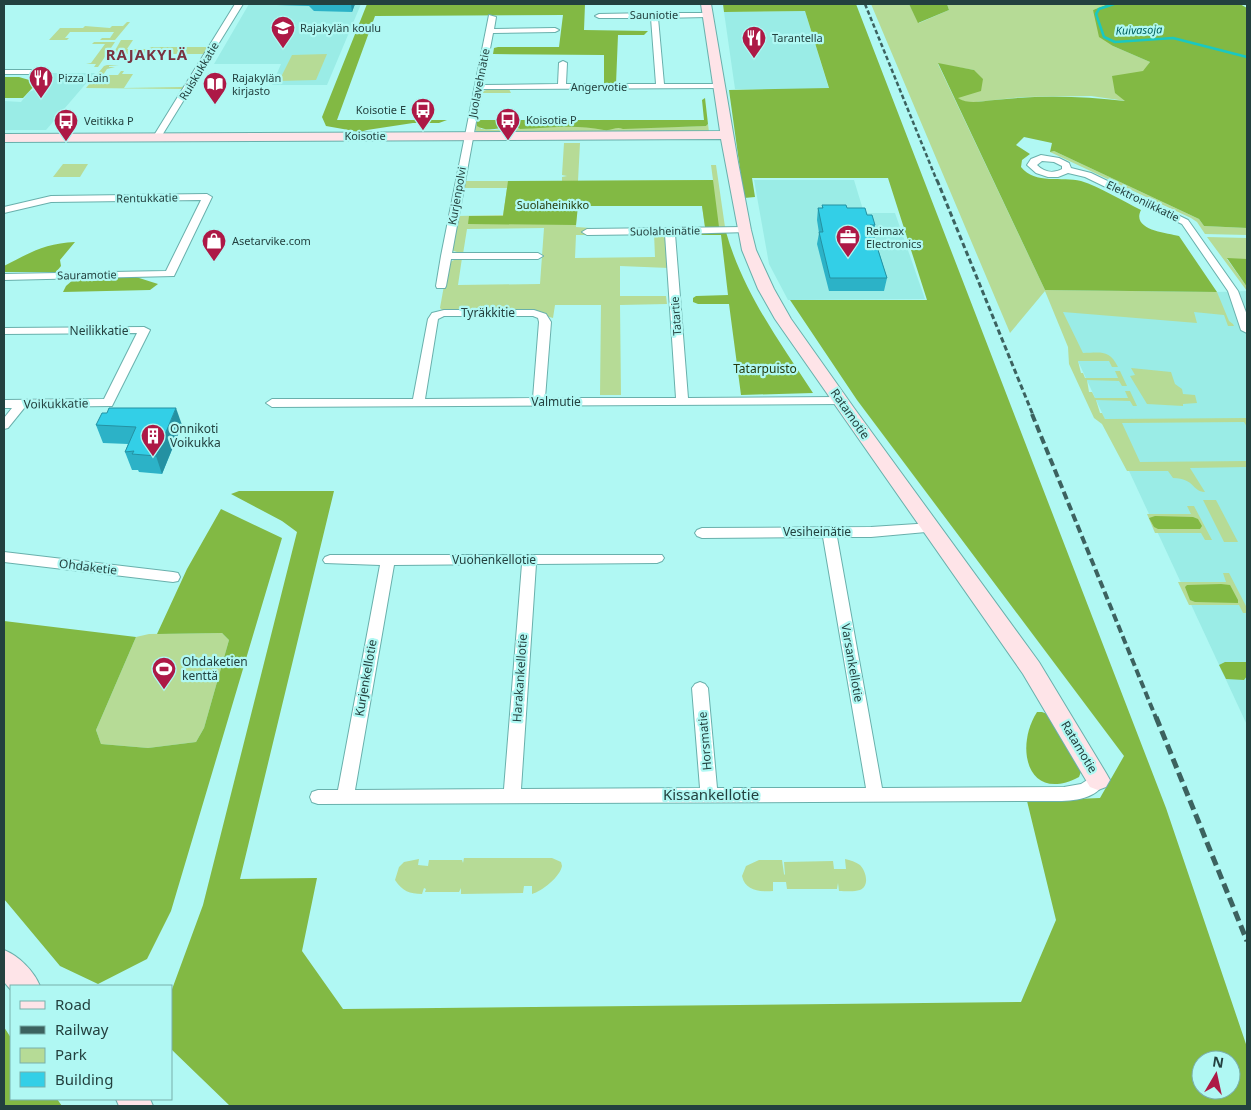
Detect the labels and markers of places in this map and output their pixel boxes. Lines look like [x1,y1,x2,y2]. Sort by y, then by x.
school or university icon: Rajakylän koulu [270,15,296,49]
place label: Rajakylän koulu [300,20,381,35]
restaurant icon: Tarantella [741,25,767,59]
place label: Tarantella [772,30,823,45]
restaurant icon: Pizza Lain [28,65,54,99]
place label: Pizza Lain [58,70,108,85]
place label: Rajakylän kirjasto [232,70,281,98]
library icon: Rajakylän kirjasto [202,71,228,105]
bus stop icon: Koisotie E [410,97,436,131]
place label: Koisotie E [356,102,406,117]
bus stop icon: Koisotie P [495,107,521,141]
bus stop icon: Veitikka P [53,108,79,142]
place label: Koisotie P [526,112,577,127]
place label: Veitikka P [84,113,134,128]
place label: Reimax Electronics [866,223,922,251]
office icon: Reimax Electronics [835,224,861,258]
shop icon: Asetarvike.com [201,228,227,262]
place label: Asetarvike.com [232,233,311,248]
place label: Onnikoti Voikukka [170,420,221,451]
building icon: Onnikoti Voikukka [140,423,166,457]
place label: Ohdaketien kenttä [182,653,248,684]
sports icon: Ohdaketien kenttä [151,656,177,690]

